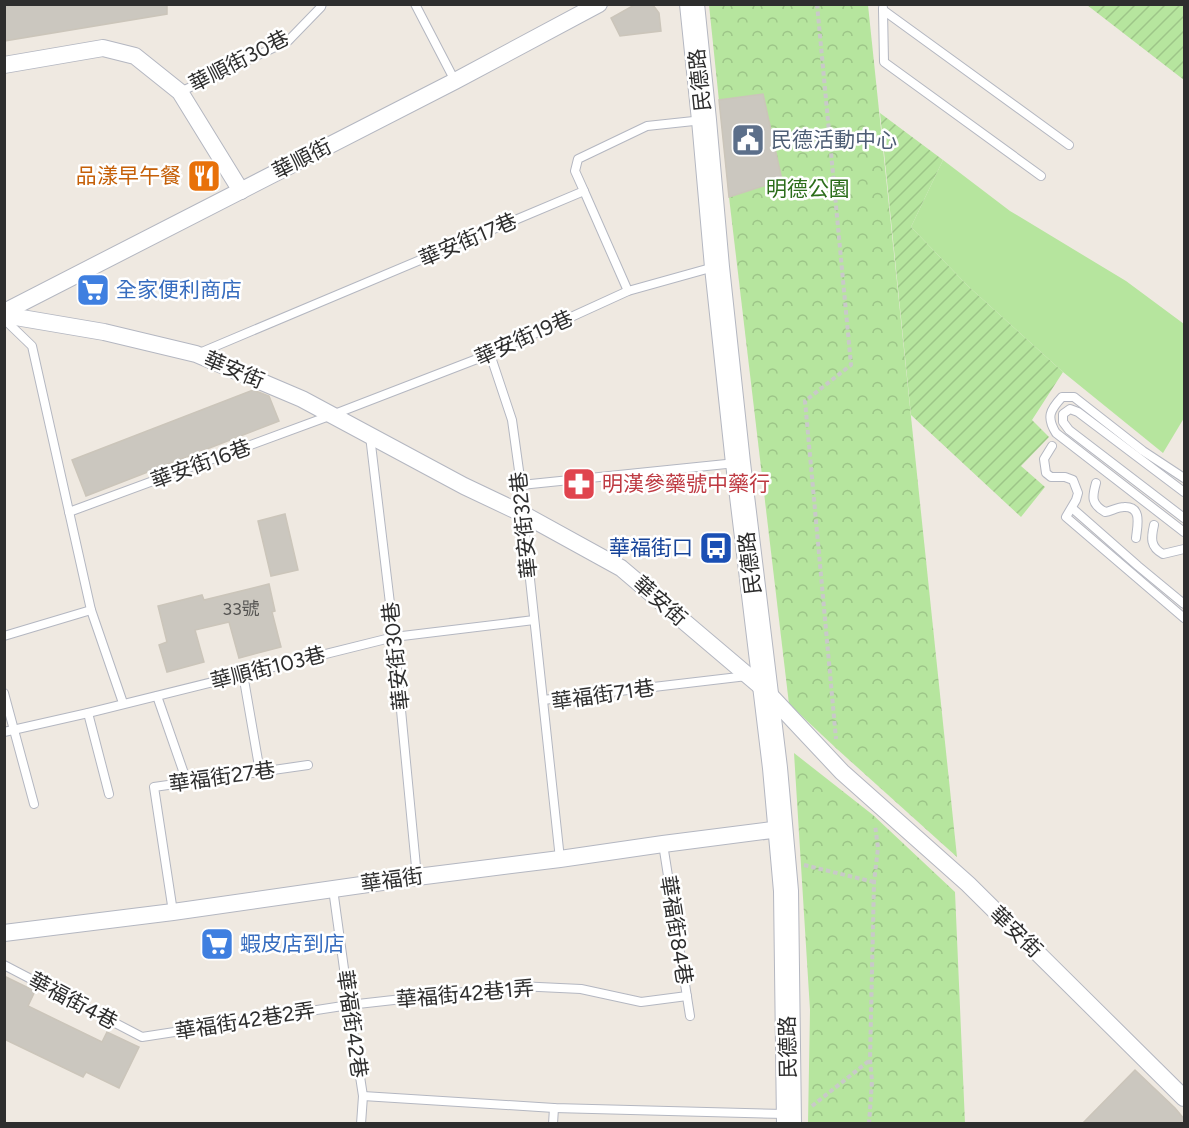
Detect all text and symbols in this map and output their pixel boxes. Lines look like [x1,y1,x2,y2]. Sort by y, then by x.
street label: 華順街30巷 [185,25,293,96]
street label: 民德路 [684,47,715,113]
public building icon: 民德活動中心 [730,122,766,158]
place label: 民德活動中心 [771,127,897,152]
street label: 華順街 [268,133,336,184]
restaurant icon: 品漾早午餐 [186,158,222,194]
place label: 品漾早午餐 [76,163,181,188]
park label: 明德公園 [766,176,850,201]
street label: 華安街17巷 [415,208,521,271]
supermarket icon: 全家便利商店 [75,272,111,308]
place label: 全家便利商店 [116,277,242,302]
street label: 華安街19巷 [471,305,577,370]
street label: 華安街 [200,346,268,393]
street label: 華安街16巷 [147,434,254,493]
pharmacy icon: 明漢參藥號中藥行 [561,466,597,502]
street label: 華安街32巷 [505,470,542,580]
place label: 明漢參藥號中藥行 [602,471,770,496]
bus stop icon: 華福街口 [698,530,734,566]
street label: 民德路 [733,530,766,596]
place label: 華福街口 [609,535,693,560]
street label: 華安街 [628,571,692,631]
house number: 33號 [222,598,260,620]
street label: 華安街30巷 [377,601,414,712]
street label: 華順街103巷 [208,641,328,694]
street label: 華福街71巷 [550,675,656,714]
street label: 華福街27巷 [167,757,277,796]
street label: 華福街 [359,863,425,896]
street label: 華福街84巷 [656,874,697,986]
street label: 華安街 [985,901,1048,963]
supermarket icon: 蝦皮店到店 [199,926,235,962]
place label: 蝦皮店到店 [240,931,345,956]
street label: 華福街4巷 [25,967,122,1034]
street label: 華福街42巷 [333,968,372,1080]
street label: 華福街42巷1弄 [395,975,535,1012]
street label: 華福街42巷2弄 [173,997,317,1044]
street label: 民德路 [774,1015,801,1079]

